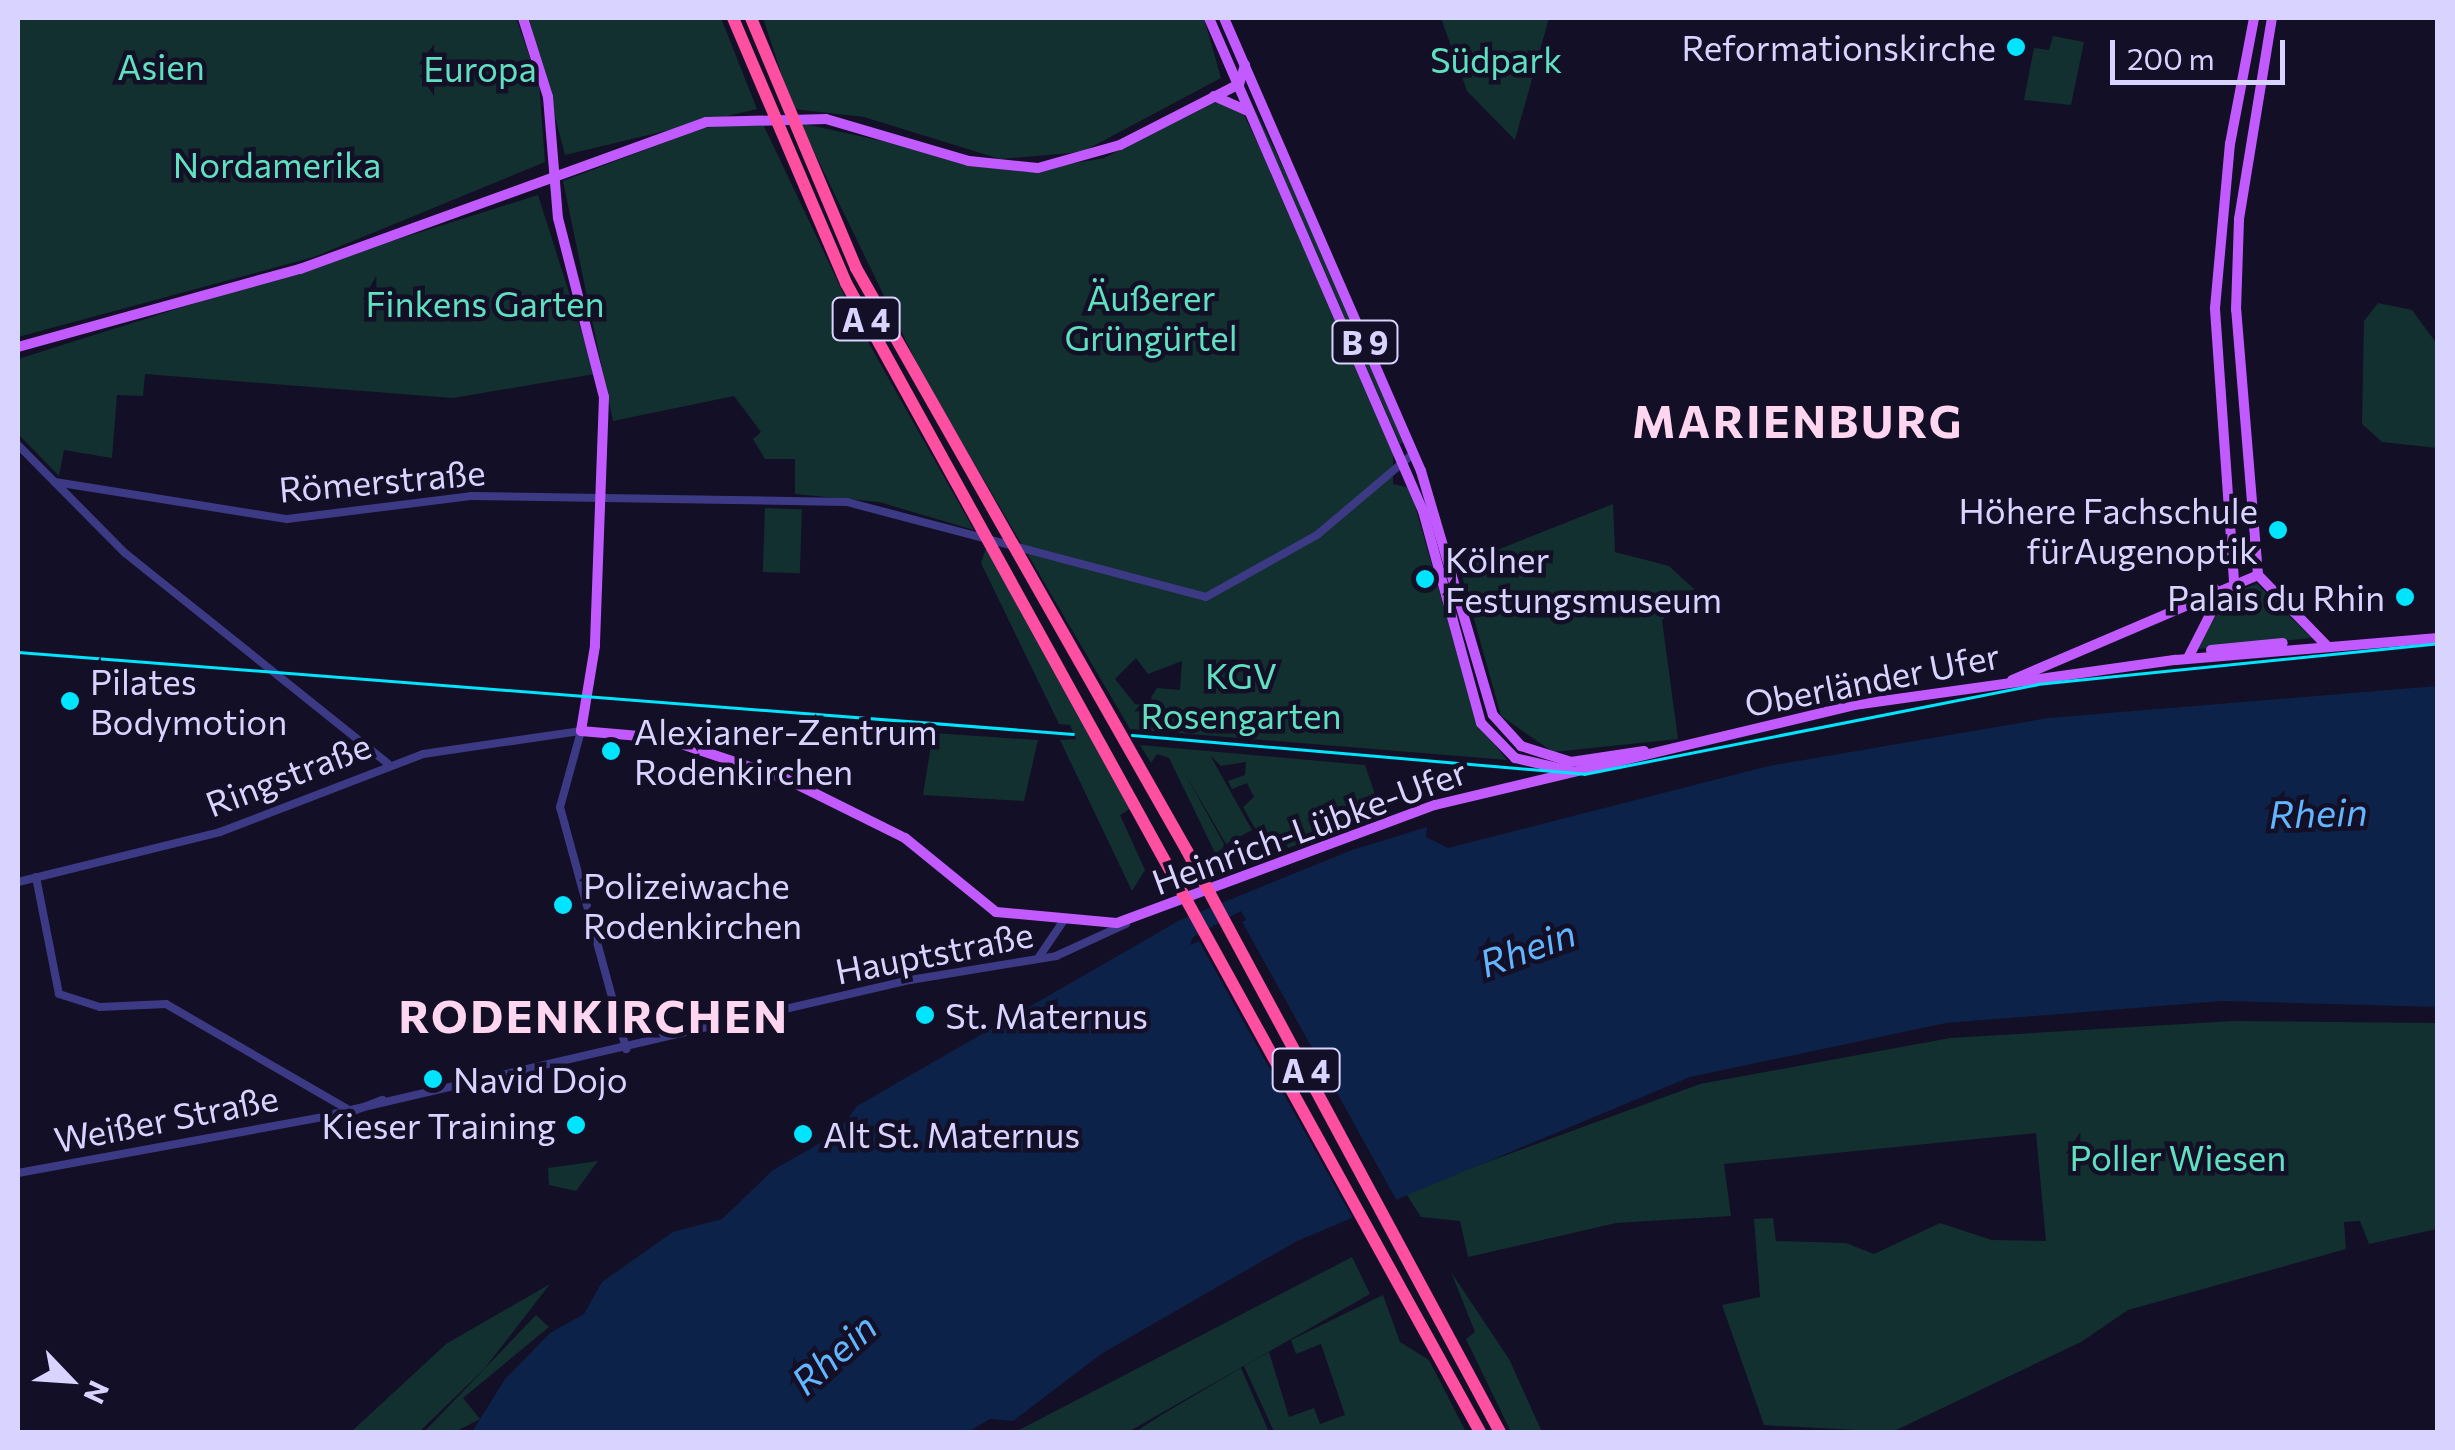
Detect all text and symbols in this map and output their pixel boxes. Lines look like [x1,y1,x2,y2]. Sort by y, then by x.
scale bar [2115,20,2290,82]
place label: Reformationskirche [1681,26,1996,68]
marker: Reformationskirche [2005,36,2027,58]
park label: Südpark [1430,38,1562,80]
text: 200 m [2127,39,2215,76]
park label: Asien [117,45,205,87]
park label: Europa [423,47,537,89]
park label: Nordamerika [173,143,381,185]
park label: Äußerer Grüngürtel [1064,276,1238,358]
park label: Finkens Garten [366,282,604,324]
road number: A 4 [831,292,901,346]
road number: B 9 [1330,315,1400,369]
district label: MARIENBURG [1632,393,1964,447]
street label: Römerstraße [277,450,487,510]
place label: Höhere Fachschule fürAugenoptik [1959,489,2258,571]
marker: Höhere Fachschule fürAugenoptik [2267,519,2289,541]
place label: Kölner Festungsmuseum [1445,538,1722,620]
marker: Kölner Festungsmuseum [1414,568,1436,590]
place label: Palais du Rhin [2167,576,2385,618]
marker: Palais du Rhin [2394,586,2416,608]
street label: Oberländer Ufer [1741,634,2003,724]
park label: KGV Rosengarten [1141,654,1341,736]
place label: Pilates Bodymotion [90,660,287,742]
marker: Pilates Bodymotion [59,690,81,712]
place label: Alexianer-Zentrum Rodenkirchen [634,710,938,792]
street label: Ringstraße [200,723,376,825]
marker: Alexianer-Zentrum Rodenkirchen [598,738,624,764]
street label: Heinrich-Lübke-Ufer [1146,750,1472,902]
water label: Rhein [2268,787,2368,837]
place label: Polizeiwache Rodenkirchen [583,864,802,946]
marker: Polizeiwache Rodenkirchen [552,894,574,916]
water label: Rhein [1473,909,1581,985]
street label: Hauptstraße [832,912,1036,992]
district label: RODENKIRCHEN [398,988,790,1042]
place label: St. Maternus [945,994,1148,1036]
marker: St. Maternus [914,1004,936,1026]
road number: A 4 [1271,1043,1341,1097]
place label: Navid Dojo [453,1058,628,1100]
marker: Navid Dojo [422,1068,444,1090]
street label: Weißer Straße [50,1076,282,1160]
place label: Kieser Training [321,1104,556,1146]
place label: Alt St. Maternus [823,1113,1080,1155]
marker: Kieser Training [565,1114,587,1136]
marker: Alt St. Maternus [792,1123,814,1145]
park label: Poller Wiesen [2070,1136,2286,1178]
water label: Rhein [781,1303,885,1403]
north arrow [20,1330,120,1430]
text: N [77,1376,117,1409]

